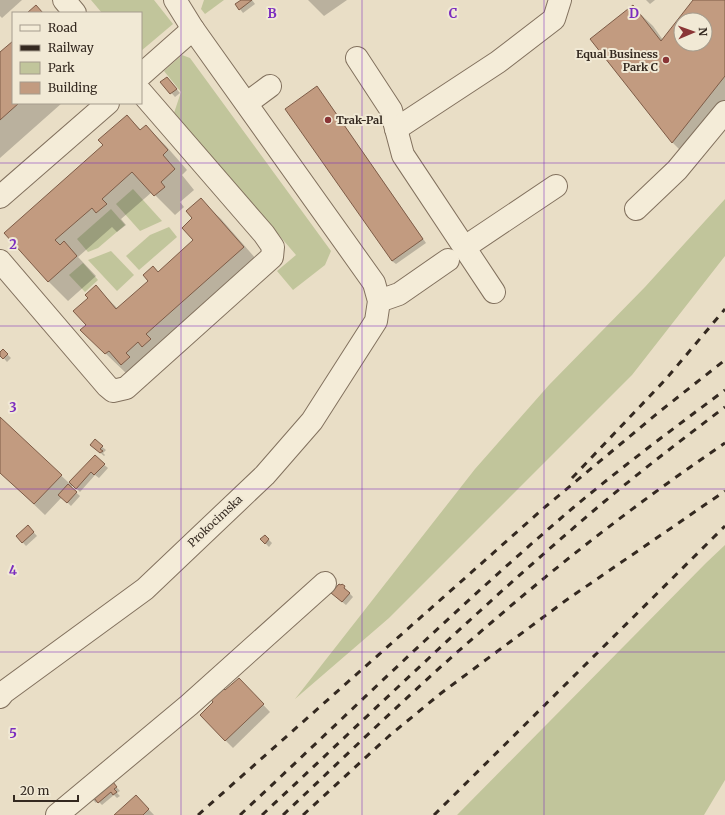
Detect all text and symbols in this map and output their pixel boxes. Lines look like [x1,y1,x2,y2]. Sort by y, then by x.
text: B [267,5,277,22]
text: C [449,5,458,22]
text: D [629,5,639,22]
legend [12,12,142,104]
north arrow [673,12,713,52]
text: Road [48,20,77,35]
text: N [696,27,710,37]
text: Railway [48,40,94,55]
place label: Equal Business Park C [576,47,658,74]
marker: Equal Business Park C [661,55,671,65]
text: Park [48,60,75,75]
text: Building [48,80,98,95]
place label: Trak-Pal [336,113,383,127]
marker: Trak-Pal [323,115,333,125]
text: 2 [9,236,17,253]
text: 3 [9,399,17,416]
street label: Prokocimska [185,492,245,550]
text: 4 [9,562,18,579]
text: 5 [9,725,17,742]
scale bar [14,777,78,803]
text: 20 m [20,783,49,798]

